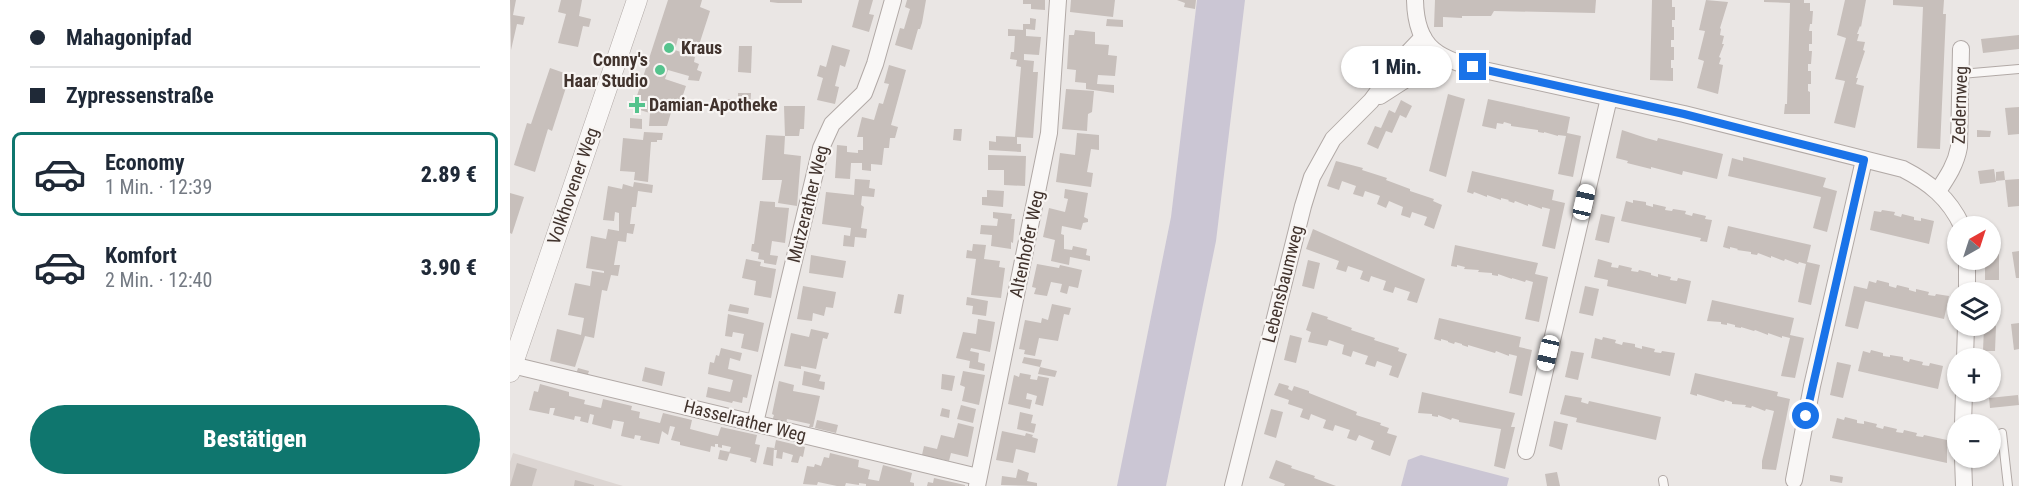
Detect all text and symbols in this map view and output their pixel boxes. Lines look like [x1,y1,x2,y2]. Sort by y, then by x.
text: Mahagonipfad [66,25,192,50]
place label: Kraus [681,37,722,58]
marker: Kraus [662,41,676,55]
callout: 1 Min. [1341,46,1452,88]
place label: Conny's Haar Studio [563,49,648,91]
route end [1459,53,1486,80]
text: 1 Min. [1371,55,1422,79]
marker: Conny's Haar Studio [653,63,667,77]
street label: Zedernweg [1948,66,1971,144]
text: Zypressenstraße [66,83,214,108]
place label: Damian-Apotheke [649,94,778,115]
marker: Damian-Apotheke [630,98,644,112]
street label: Volkhovener Weg [543,125,602,247]
street label: Mutzerather Weg [783,143,832,265]
icon: car [33,147,87,201]
text: Economy [105,150,185,175]
text: 2.89 € [421,162,477,187]
text: 1 Min. · 12:39 [105,175,212,199]
car [1571,182,1597,222]
street label: Altenhofer Weg [1005,188,1048,299]
north arrow [1947,216,2001,270]
map controls [1947,216,2001,468]
street label: Lebensbaumweg [1258,223,1307,345]
icon: car [33,240,87,294]
text: Komfort [105,243,177,268]
text: 3.90 € [421,255,477,280]
text: 2 Min. · 12:40 [105,268,212,292]
button: layers [1947,282,2001,336]
car [1535,333,1561,373]
button: + [1947,348,2001,402]
street label: Hasselrather Weg [682,395,808,446]
route start [1792,402,1819,429]
button: Bestätigen [30,405,480,474]
button: − [1947,414,2001,468]

